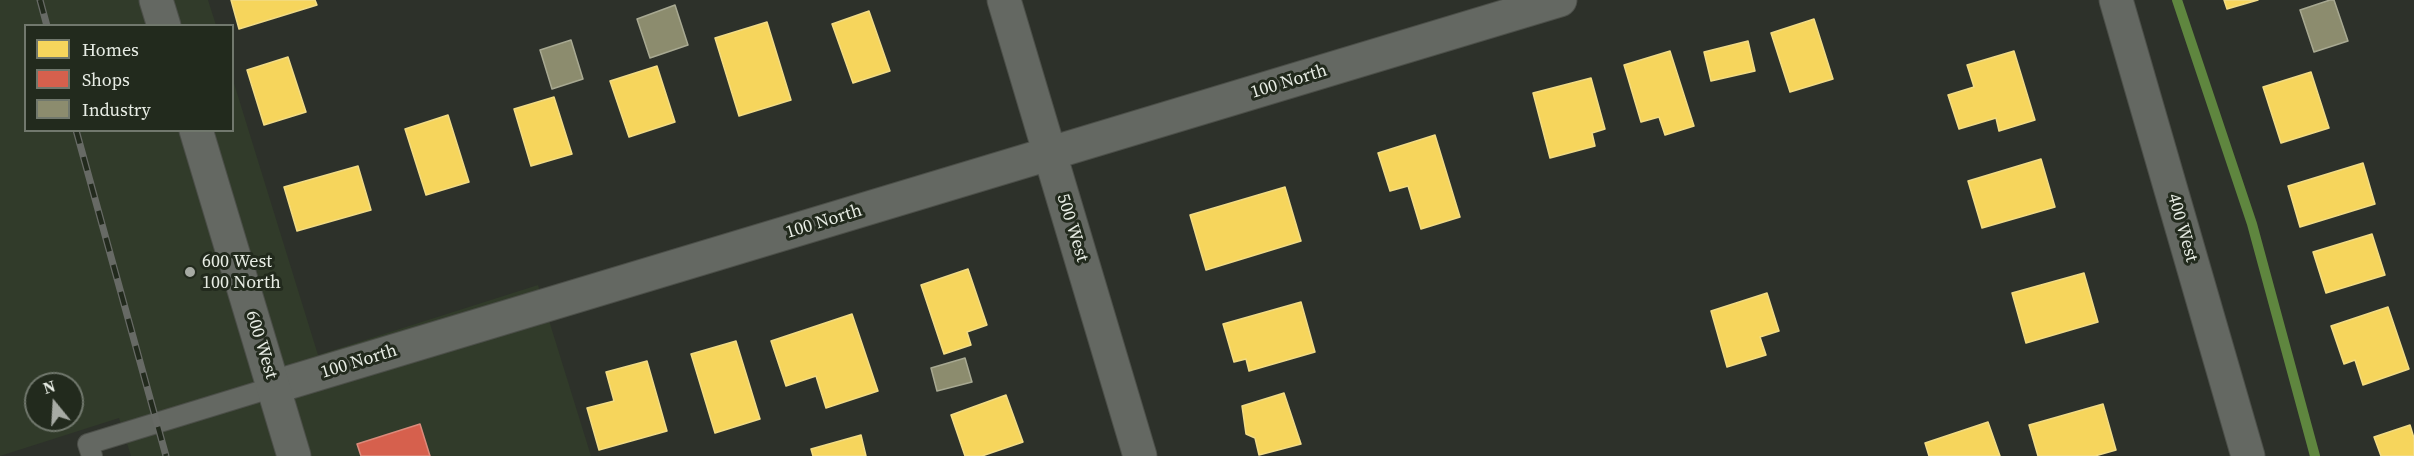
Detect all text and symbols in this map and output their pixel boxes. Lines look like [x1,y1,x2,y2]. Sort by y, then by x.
legend [24,24,234,132]
text: Homes [82,37,139,62]
street label: 100 North [1248,60,1330,104]
text: Shops [82,67,130,92]
text: Industry [82,97,151,122]
street label: 500 West [1051,191,1093,265]
street label: 400 West [2162,191,2202,265]
street label: 100 North [783,200,865,244]
place label: 600 West 100 North [202,251,281,294]
marker: 600 West 100 North [183,265,197,279]
street label: 600 West [240,308,282,382]
street label: 100 North [318,340,400,384]
north arrow [24,372,84,432]
text: N [40,375,58,399]

